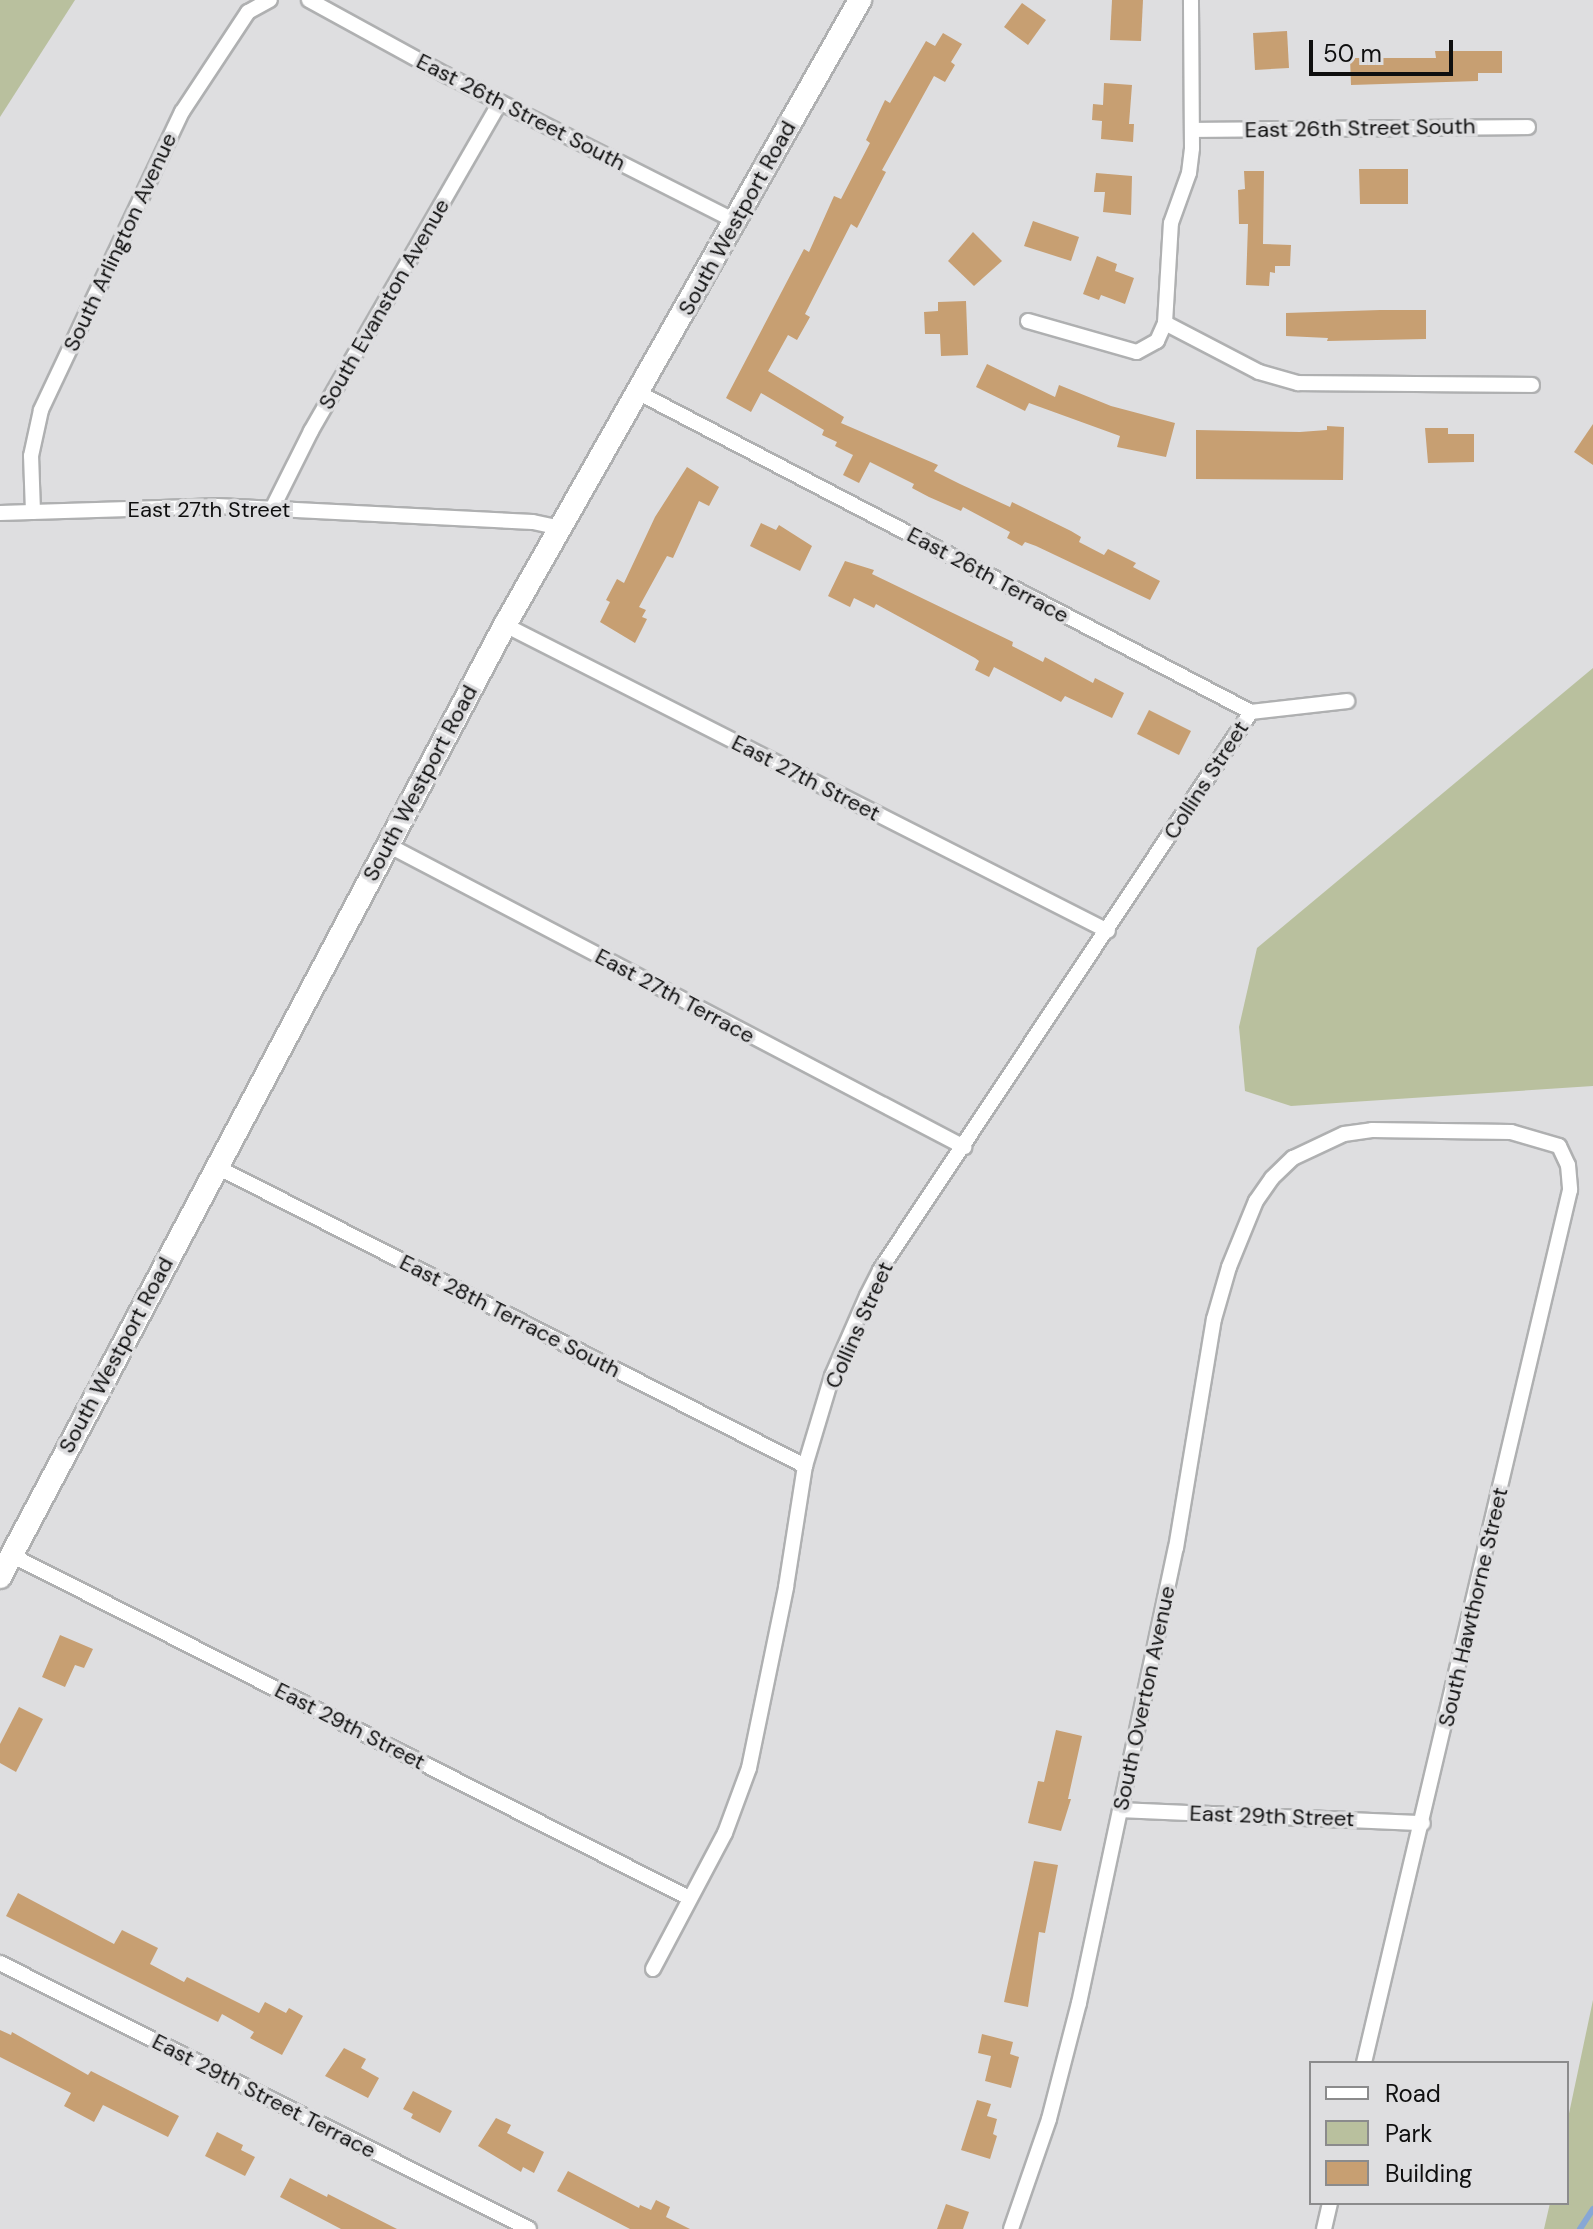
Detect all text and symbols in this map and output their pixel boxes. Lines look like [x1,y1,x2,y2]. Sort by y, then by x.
scale bar [1313,24,1457,74]
text: 50 m [1323,38,1382,69]
street label: East 26th Street South [412,48,630,176]
street label: East 26th Street South [1244,113,1476,143]
street label: South Westport Road [673,116,801,320]
street label: South Arlington Avenue [58,129,182,355]
street label: South Evanston Avenue [313,194,455,414]
street label: East 27th Street [128,497,290,523]
street label: East 26th Terrace [903,521,1073,629]
street label: South Westport Road [357,681,483,885]
street label: Collins Street [1158,716,1254,844]
street label: East 27th Street [727,729,885,827]
street label: East 27th Terrace [591,943,759,1049]
street label: East 28th Terrace South [395,1249,625,1383]
street label: South Westport Road [53,1253,179,1457]
street label: Collins Street [819,1258,899,1392]
street label: South Hawthorne Street [1433,1485,1513,1729]
street label: South Overton Avenue [1107,1583,1181,1813]
street label: East 29th Street [270,1677,430,1775]
street label: East 29th Street [1189,1800,1355,1832]
street label: East 29th Street Terrace [148,2028,380,2164]
legend [1309,2061,1569,2205]
text: Road [1385,2078,1441,2109]
text: Park [1385,2118,1432,2149]
text: Building [1385,2158,1472,2189]

